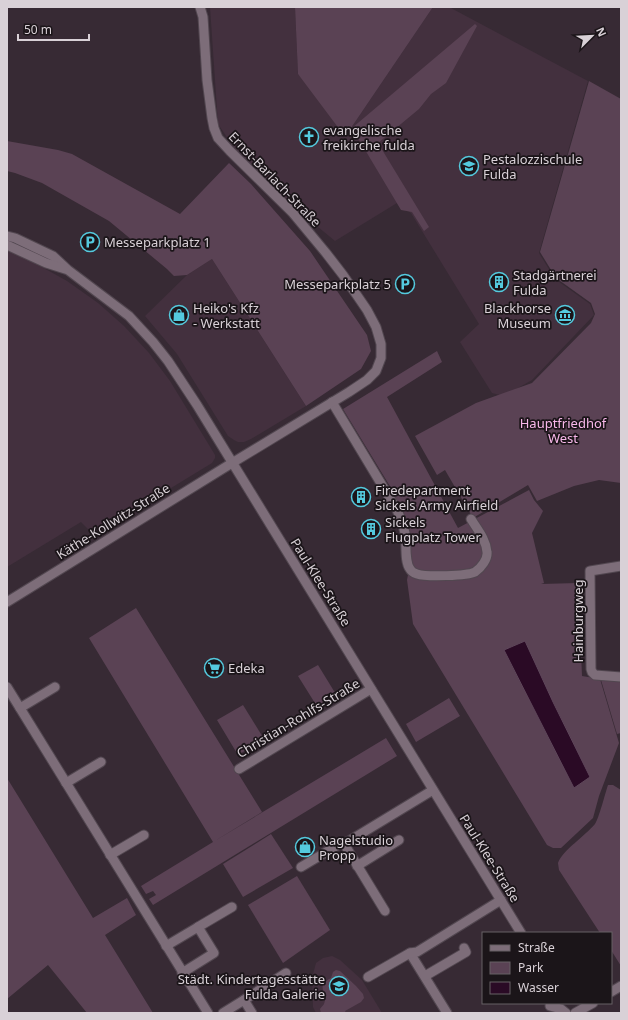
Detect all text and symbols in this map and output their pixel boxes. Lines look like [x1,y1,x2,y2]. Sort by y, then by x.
scale bar [18,16,89,42]
north arrow [572,16,612,56]
text: 50 m [24,21,52,38]
text: N [593,25,610,39]
place label: evangelische freikirche fulda [323,121,415,154]
church icon: evangelische freikirche fulda [298,126,320,148]
street label: Ernst-Barlach-Straße [225,128,325,230]
place label: Pestalozzischule Fulda [483,150,582,183]
school or university icon: Pestalozzischule Fulda [458,155,480,177]
parking icon: Messeparkplatz 1 [79,231,101,253]
place label: Messeparkplatz 1 [104,233,211,251]
place label: Stadgärtnerei Fulda [513,266,597,299]
building icon: Stadgärtnerei Fulda [488,271,510,293]
parking icon: Messeparkplatz 5 [394,273,416,295]
place label: Messeparkplatz 5 [284,275,391,293]
place label: Heiko's Kfz - Werkstatt [193,299,260,332]
place label: Blackhorse Museum [484,299,551,332]
shop icon: Heiko's Kfz - Werkstatt [168,304,190,326]
museum icon: Blackhorse Museum [554,304,576,326]
park label: Hauptfriedhof West [520,414,608,447]
street label: Käthe-Kollwitz-Straße [53,479,173,563]
place label: Firedepartment Sickels Army Airfield [375,481,498,514]
building icon: Firedepartment Sickels Army Airfield [350,486,372,508]
place label: Sickels Flugplatz Tower [385,513,481,546]
building icon: Sickels Flugplatz Tower [360,518,382,540]
street label: Paul-Klee-Straße [287,535,355,629]
street label: Hainburgweg [569,579,587,663]
supermarket icon: Edeka [203,657,225,679]
place label: Edeka [228,659,265,677]
street label: Christian-Rohlfs-Straße [233,674,363,762]
street label: Paul-Klee-Straße [456,811,524,905]
place label: Nagelstudio Propp [319,831,393,864]
shop icon: Nagelstudio Propp [294,836,316,858]
legend [482,932,612,1004]
text: Straße [518,939,555,956]
text: Park [518,959,544,976]
place label: Städt. Kindertagesstätte Fulda Galerie [178,970,325,1003]
school or university icon: Städt. Kindertagesstätte Fulda Galerie [328,975,350,997]
text: Wasser [518,979,559,996]

